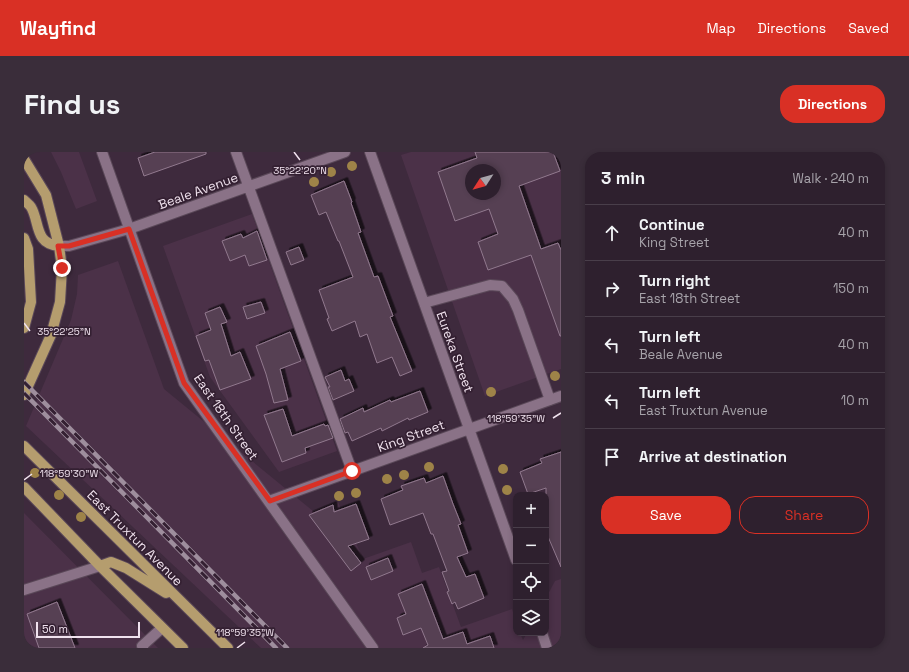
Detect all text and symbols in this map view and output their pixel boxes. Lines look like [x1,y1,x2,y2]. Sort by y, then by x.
text: Wayfind [20,16,96,41]
text: Map [706,19,736,37]
text: Directions [758,19,826,37]
text: Saved [848,19,889,37]
button: Directions [780,85,885,123]
text: Find us [24,86,121,122]
text: 35°22'20"N [273,164,327,177]
north arrow [465,164,501,200]
text: 3 min [601,167,645,189]
street label: Beale Avenue [156,169,240,213]
text: Walk · 240 m [793,170,869,187]
text: Continue [639,215,705,234]
icon: ahead [601,222,623,244]
text: 40 m [838,224,869,241]
text: King Street [639,234,710,251]
route end [53,259,71,277]
text: Turn right [639,271,710,290]
icon: right [601,278,623,300]
text: 150 m [833,280,869,297]
text: East 18th Street [639,290,740,307]
street label: Eureka Street [432,309,478,395]
text: 35°22'25"N [37,325,91,338]
text: Turn left [639,327,701,346]
icon: left [601,334,623,356]
text: 40 m [838,336,869,353]
text: Beale Avenue [639,346,723,363]
street label: East 18th Street [190,371,262,463]
text: Turn left [639,383,701,402]
icon: left [601,390,623,412]
text: 10 m [841,392,869,409]
text: East Truxtun Avenue [639,402,768,419]
text: 118°59'35"W [487,412,545,425]
street label: King Street [375,416,447,456]
icon: arrive [601,446,623,468]
text: Arrive at destination [639,447,787,466]
route start [343,462,361,480]
text: 118°59'30"W [40,467,98,480]
street label: East Truxtun Avenue [84,487,186,589]
map controls [513,492,549,636]
button: + [513,492,549,528]
button: Save [601,496,731,534]
button: Share [739,496,869,534]
button: − [513,528,549,564]
button: locate [513,564,549,600]
button: layers [513,600,549,636]
scale bar [36,620,140,639]
text: 50 m [42,622,68,636]
text: 118°59'35"W [216,626,274,639]

